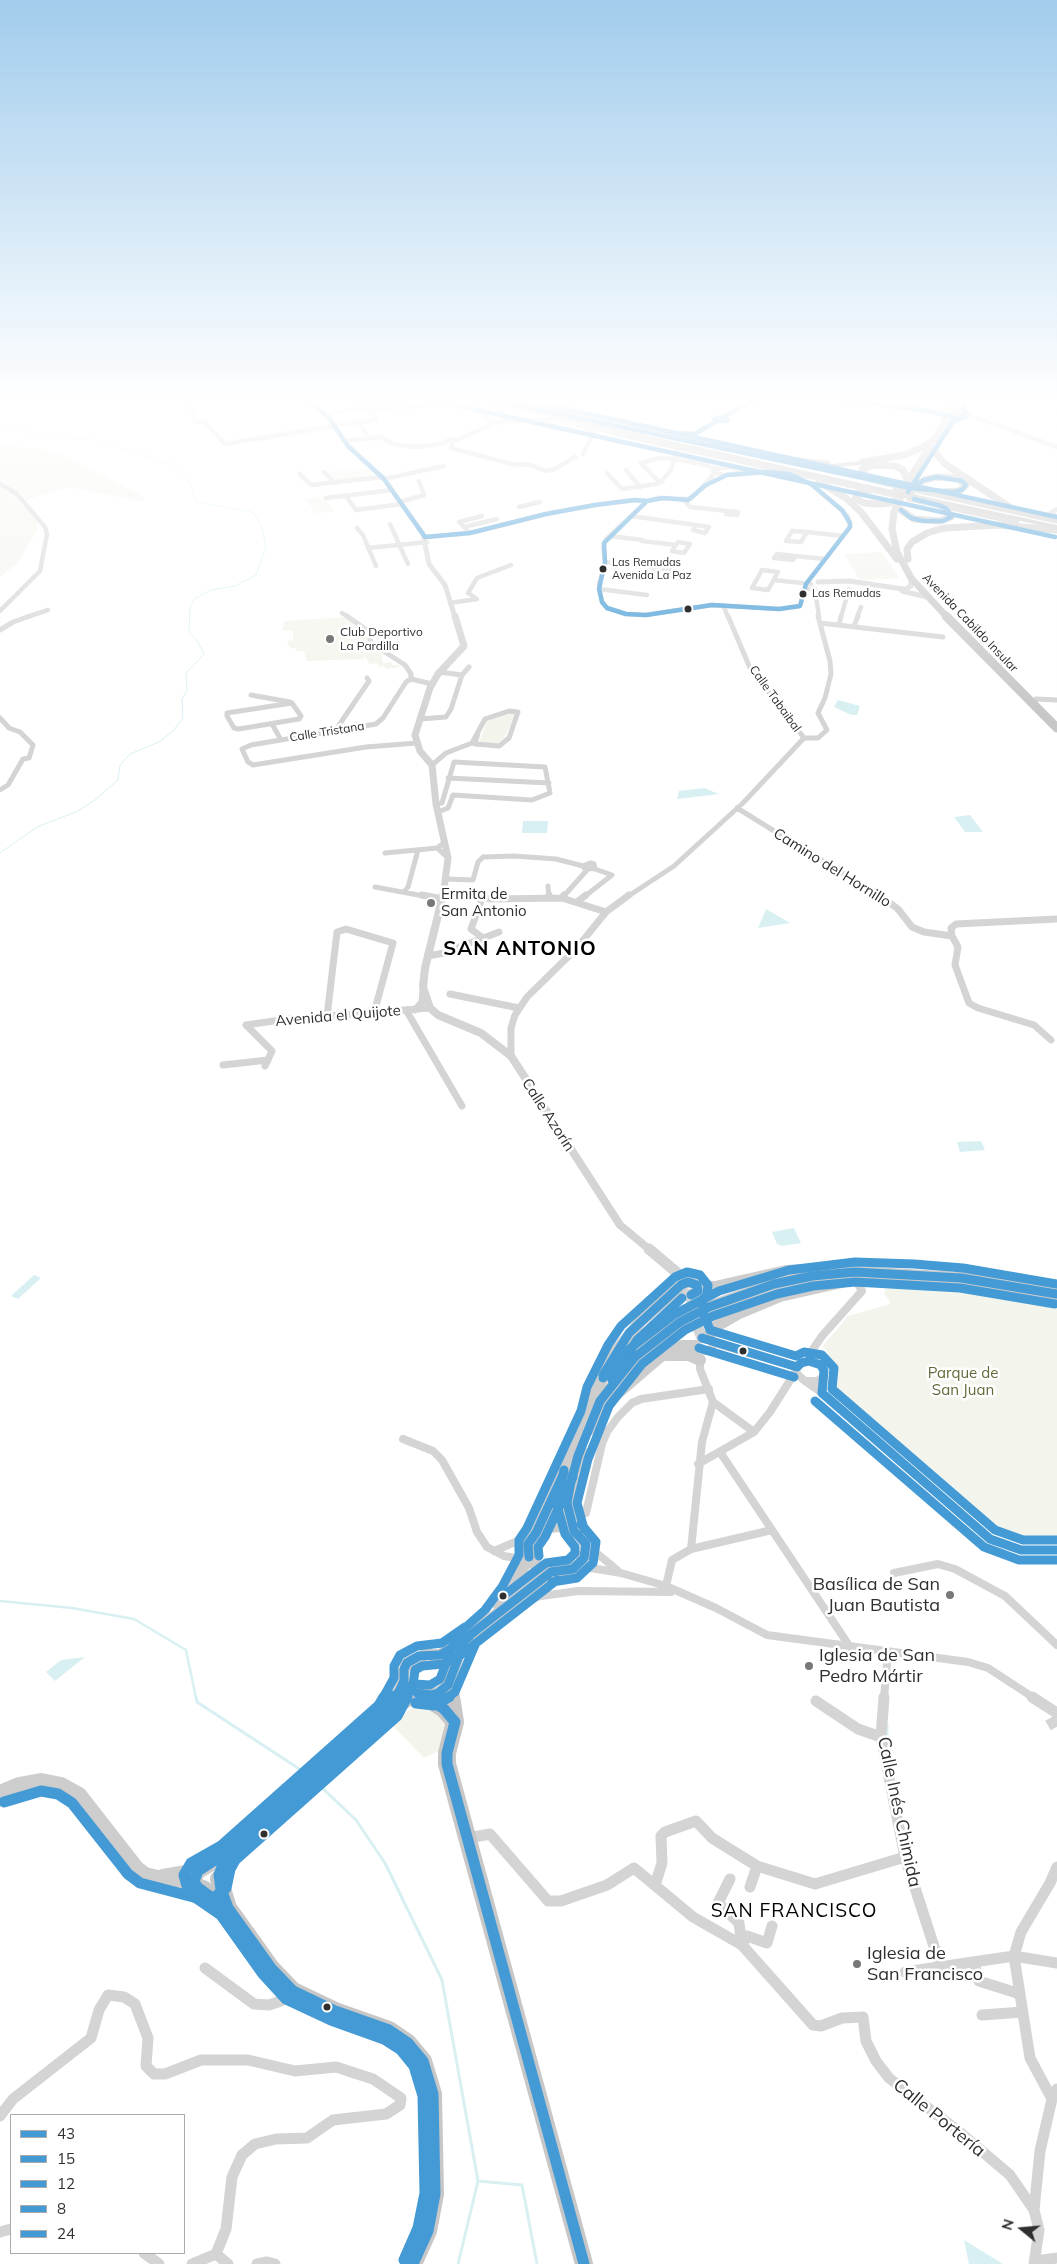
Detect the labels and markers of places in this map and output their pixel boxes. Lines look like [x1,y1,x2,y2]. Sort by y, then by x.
place label: Las Remudas Avenida La Paz [612,556,691,582]
marker: Las Remudas Avenida La Paz [598,564,608,574]
place label: Las Remudas [812,587,881,601]
marker: Las Remudas [798,589,808,599]
unlabelled marker [683,604,693,614]
place label: Club Deportivo La Pardilla [340,625,423,653]
marker: Club Deportivo La Pardilla [324,633,336,645]
place label: Ermita de San Antonio [441,885,527,920]
marker: Ermita de San Antonio [425,897,437,909]
unlabelled marker [738,1346,748,1356]
place label: Basílica de San Juan Bautista [813,1574,940,1616]
marker: Basílica de San Juan Bautista [944,1589,956,1601]
unlabelled marker [498,1591,508,1601]
place label: Iglesia de San Pedro Mártir [819,1645,935,1688]
marker: Iglesia de San Pedro Mártir [803,1660,815,1672]
unlabelled marker [259,1829,269,1839]
place label: Iglesia de San Francisco [867,1943,983,1986]
marker: Iglesia de San Francisco [851,1958,863,1970]
unlabelled marker [322,2002,332,2012]

